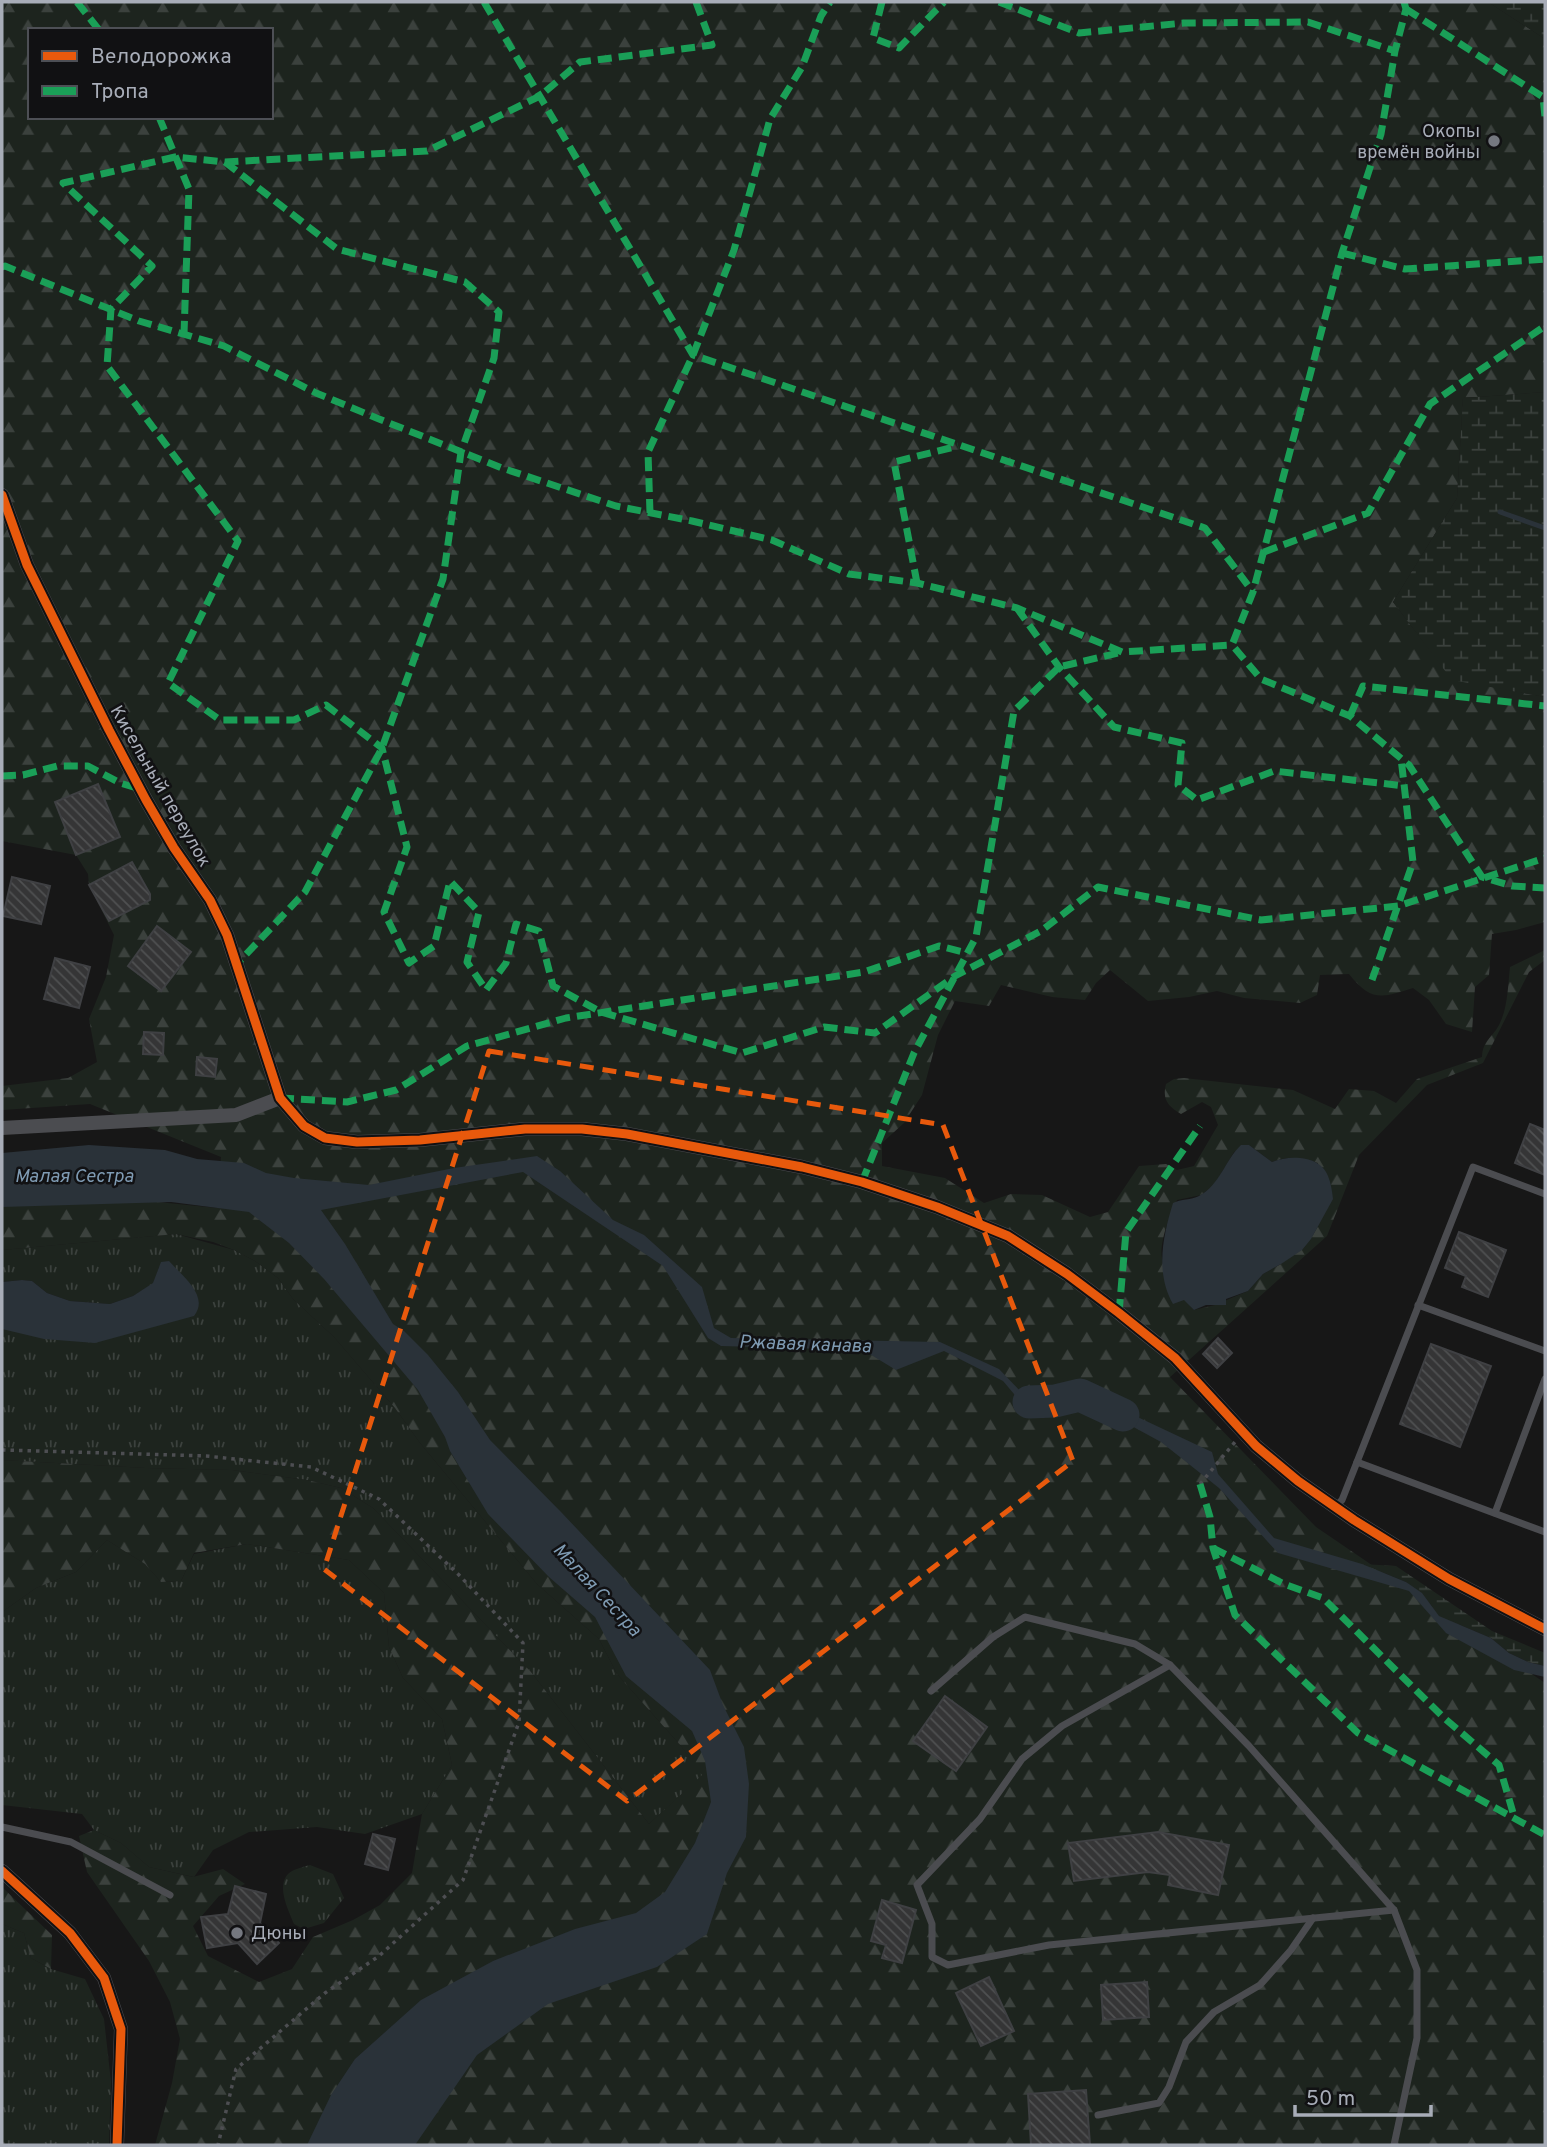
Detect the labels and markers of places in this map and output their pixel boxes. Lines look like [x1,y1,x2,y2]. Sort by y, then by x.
place label: Окопы времён войны [1357,121,1480,165]
marker: Окопы времён войны [1486,133,1502,149]
place label: Дюны [251,1923,306,1946]
marker: Дюны [229,1925,245,1941]

